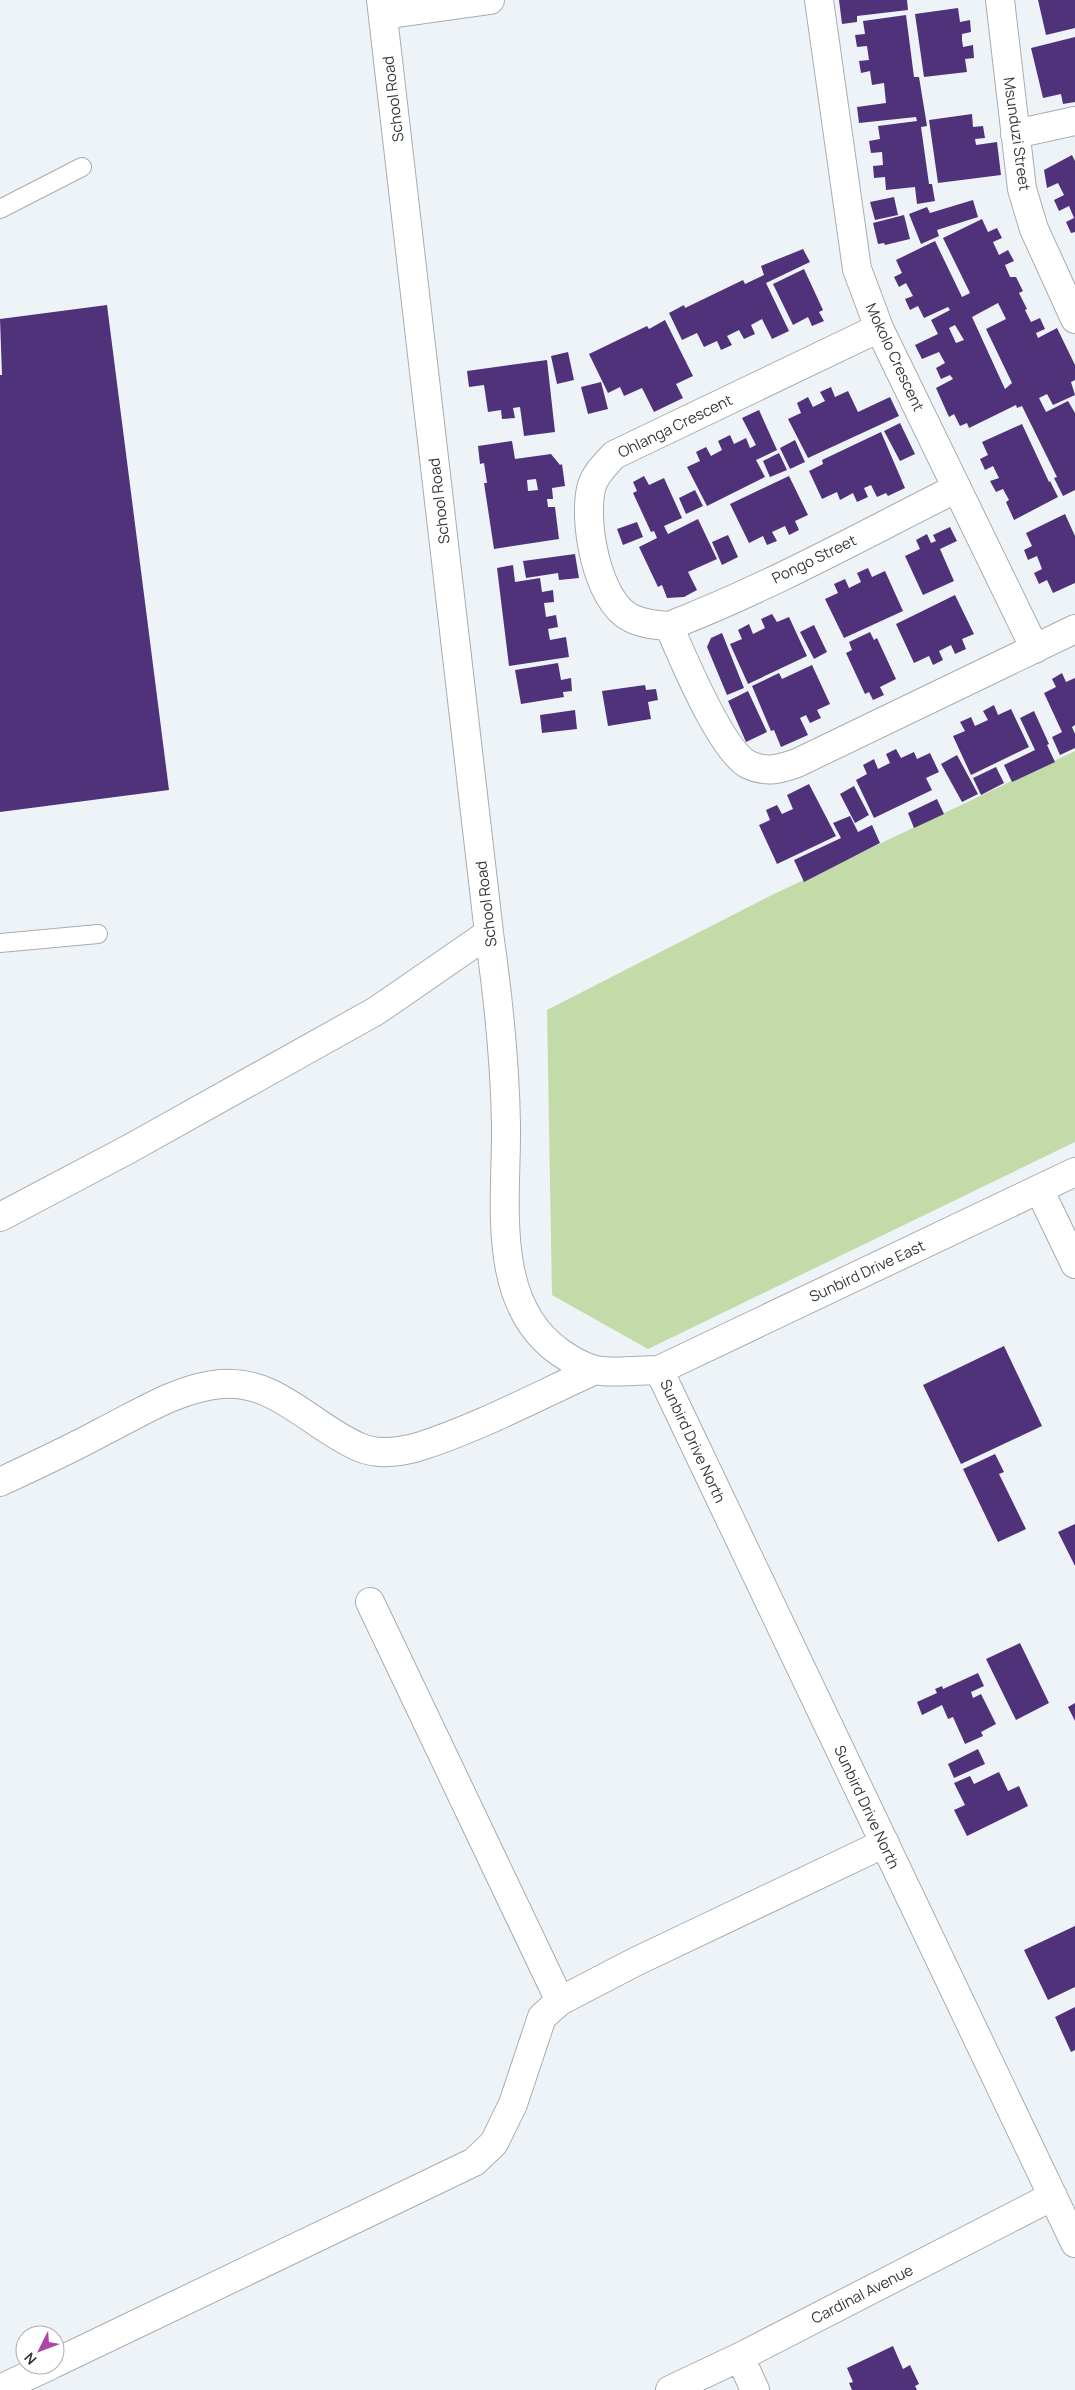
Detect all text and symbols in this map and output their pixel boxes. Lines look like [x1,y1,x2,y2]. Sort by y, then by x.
street label: School Road [377,55,409,143]
street label: Msunduzi Street [999,76,1035,192]
street label: Mokolo Crescent [861,299,929,415]
street label: Ohlanga Crescent [614,389,736,463]
street label: School Road [423,457,455,545]
street label: Pongo Street [768,529,860,589]
street label: School Road [470,860,502,948]
street label: Sunbird Drive East [806,1235,928,1307]
street label: Sunbird Drive North [655,1376,731,1506]
street label: Sunbird Drive North [829,1742,905,1872]
street label: Cardinal Avenue [807,2259,917,2329]
north arrow [15,2325,65,2375]
text: N [20,2349,40,2369]

